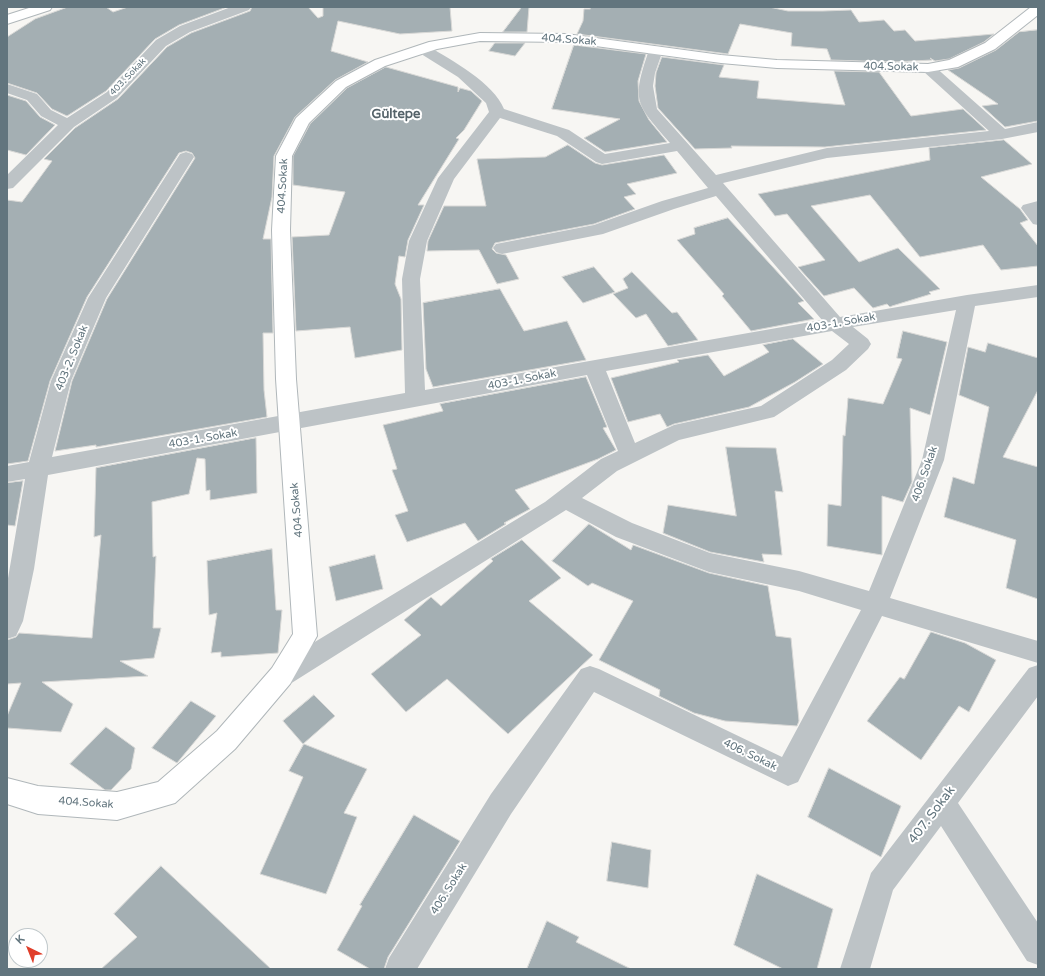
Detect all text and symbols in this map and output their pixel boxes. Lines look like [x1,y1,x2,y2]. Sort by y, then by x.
street label: 404.Sokak [541,31,597,49]
street label: 403. Sokak [108,56,148,98]
street label: 404.Sokak [863,60,919,74]
district label: Gültepe [372,107,420,123]
street label: 404.Sokak [275,158,291,214]
street label: 403-1. Sokak [806,310,876,336]
street label: 403-2. Sokak [53,323,91,393]
street label: 403-1. Sokak [487,367,557,393]
street label: 403-1. Sokak [168,426,238,452]
street label: 406. Sokak [909,444,941,504]
street label: 404.Sokak [288,482,306,538]
street label: 406. Sokak [721,736,779,774]
street label: 407. Sokak [905,783,959,847]
street label: 404.Sokak [58,794,114,812]
street label: 406. Sokak [428,861,470,917]
north arrow [8,928,48,968]
text: K [13,932,27,947]

